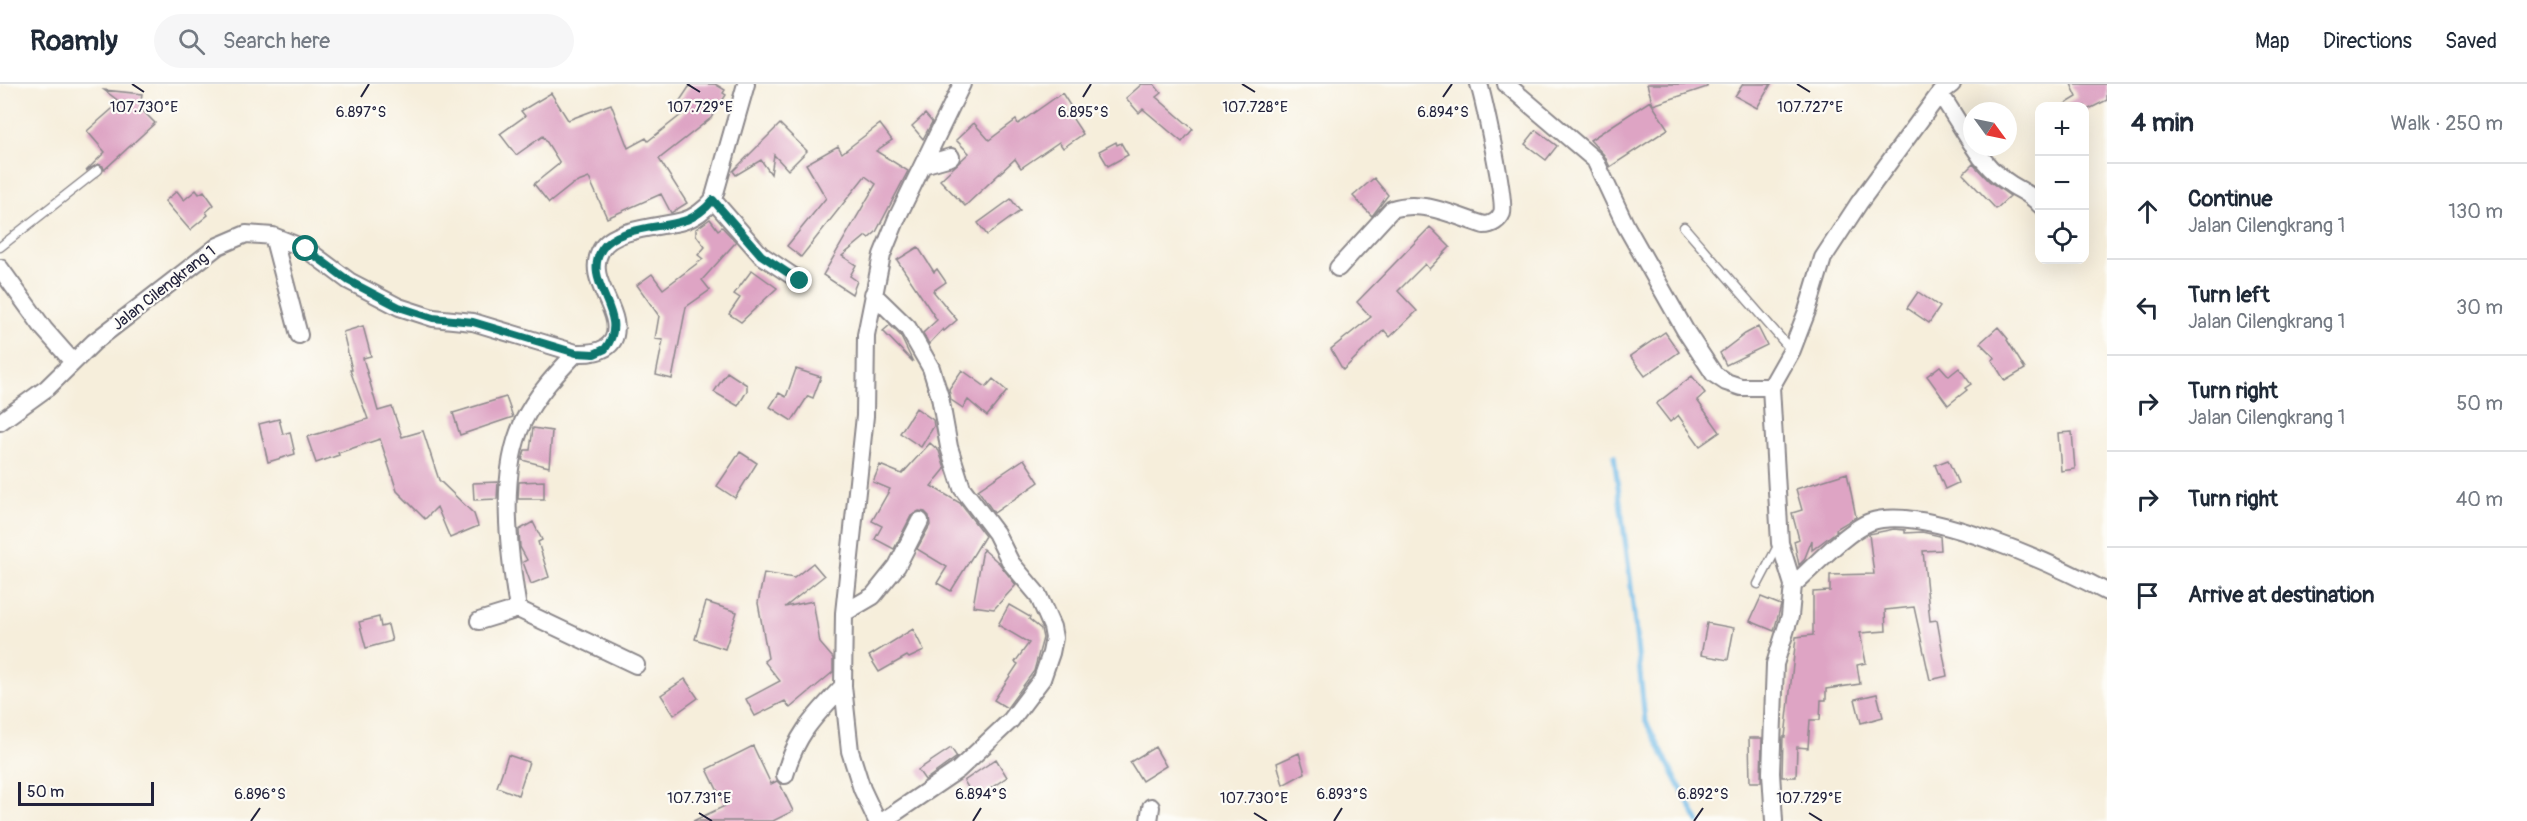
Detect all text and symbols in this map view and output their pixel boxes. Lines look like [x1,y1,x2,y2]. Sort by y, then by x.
search box [154,14,574,68]
text: Roamly [30,24,118,59]
icon: search [175,25,208,58]
text: Search here [223,27,330,55]
text: Map [2255,28,2290,55]
text: Directions [2323,28,2412,55]
text: Saved [2445,28,2497,55]
text: 107.730°E [110,98,178,117]
text: 107.729°E [667,98,733,117]
text: 107.728°E [1222,98,1288,117]
text: 107.727°E [1777,98,1843,117]
north arrow [1963,102,2017,156]
map controls [2035,102,2089,264]
button: + [2035,102,2089,156]
text: 6.897°S [336,103,386,122]
text: 6.895°S [1058,103,1108,122]
text: 6.894°S [1417,103,1469,122]
text: 4 min [2131,107,2194,139]
text: Walk · 250 m [2391,111,2503,136]
button: − [2035,156,2089,210]
text: Continue [2188,185,2272,213]
icon: ahead [2131,195,2164,228]
text: 130 m [2448,199,2503,224]
button: locate [2035,210,2089,264]
text: Jalan Cilengkrang 1 [2188,213,2345,238]
route start [292,235,318,261]
street label: Jalan Cilengkrang 1 [108,241,220,335]
route end [786,267,812,293]
text: Turn left [2188,281,2270,309]
icon: left [2131,291,2164,324]
text: 30 m [2456,295,2503,320]
text: Jalan Cilengkrang 1 [2188,309,2345,334]
text: Turn right [2188,377,2278,405]
icon: right [2131,387,2164,420]
text: 50 m [2456,391,2503,416]
text: Jalan Cilengkrang 1 [2188,405,2345,430]
icon: right [2131,483,2164,516]
text: Turn right [2188,485,2278,513]
text: 40 m [2456,487,2503,512]
icon: arrive [2131,579,2164,612]
text: Arrive at destination [2188,581,2374,609]
scale bar [18,779,154,806]
text: 50 m [27,782,64,802]
text: 6.896°S [234,785,286,804]
text: 6.894°S [955,785,1007,804]
text: 6.893°S [1317,785,1368,804]
text: 6.892°S [1677,785,1729,804]
text: 107.731°E [667,789,731,808]
text: 107.730°E [1220,789,1288,808]
text: 107.729°E [1776,789,1842,808]

